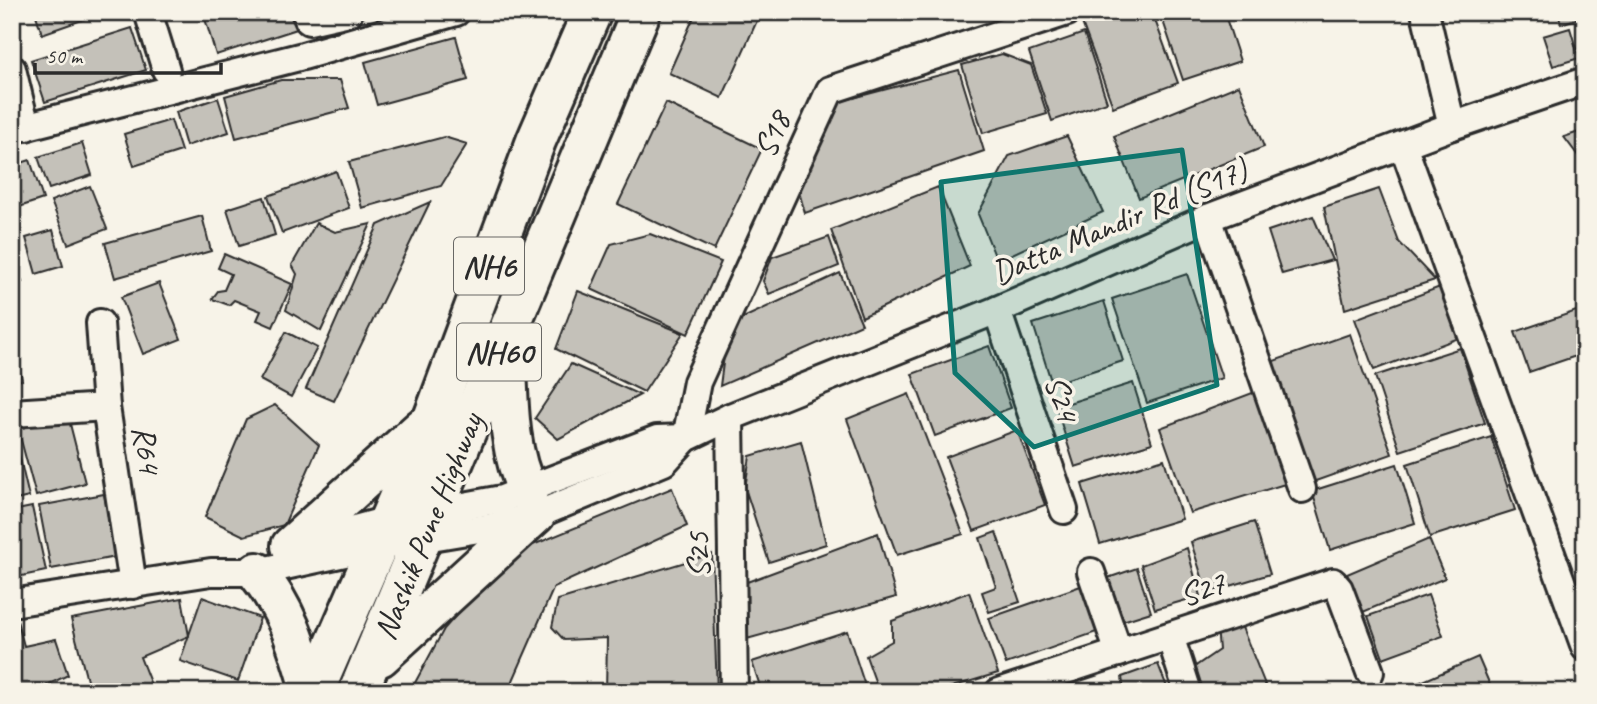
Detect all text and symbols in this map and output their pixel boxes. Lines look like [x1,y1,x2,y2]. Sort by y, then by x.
scale bar [35,32,220,76]
text: 50 m [46,43,84,69]
street label: S18 [743,102,802,164]
street label: Datta Mandir Rd (S17) [985,147,1255,294]
road number: NH6 [454,238,524,294]
road number: NH60 [457,324,541,380]
street label: S24 [1035,370,1090,430]
street label: Nashik Pune Highway [363,405,493,646]
street label: R64 [123,422,172,479]
street label: S25 [677,530,719,578]
street label: S27 [1174,561,1233,616]

